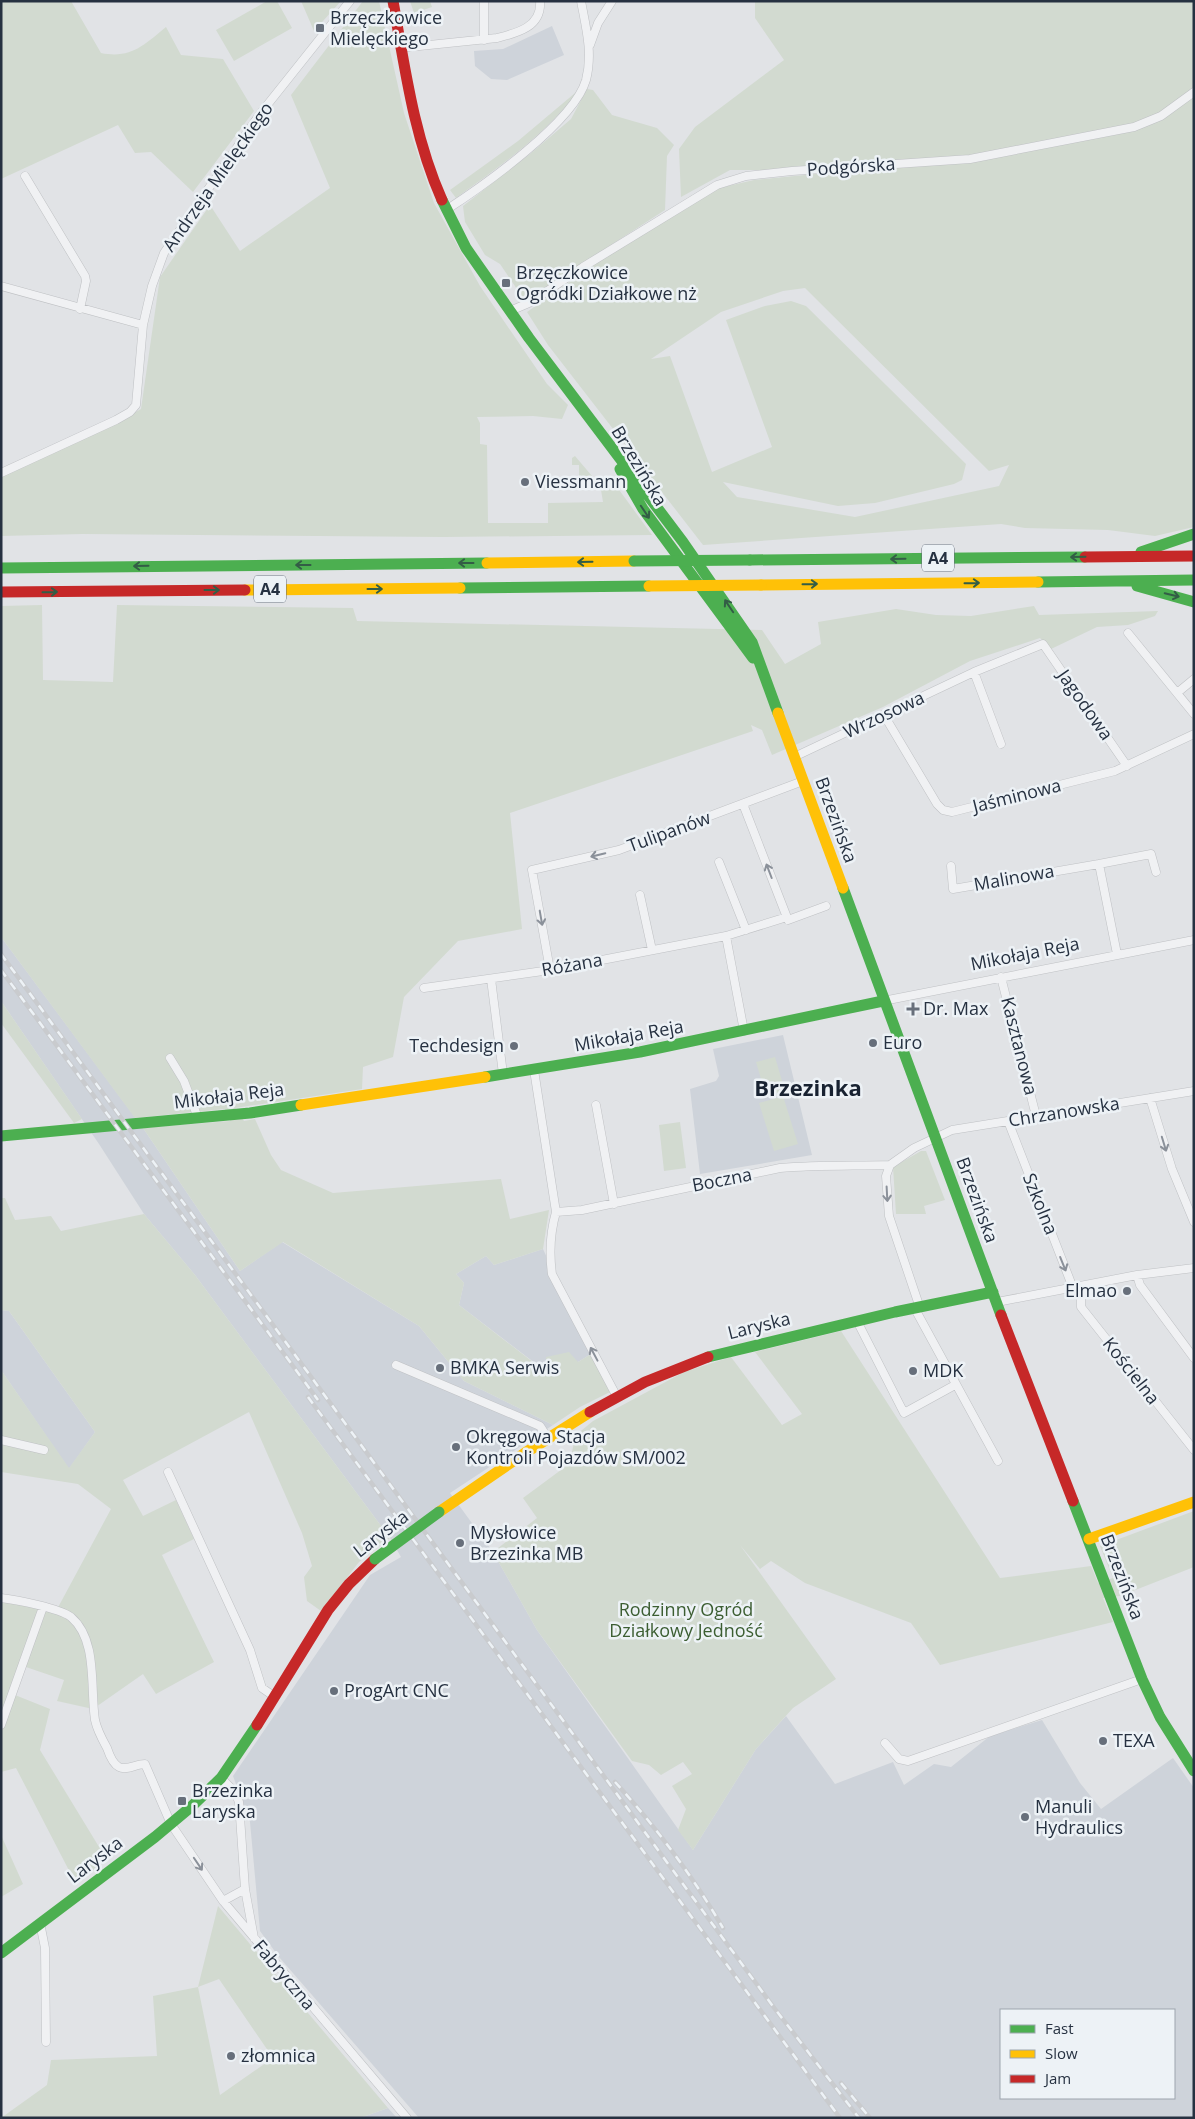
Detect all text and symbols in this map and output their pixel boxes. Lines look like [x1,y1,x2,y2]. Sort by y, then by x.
place label: Brzęczkowice Mielęckiego [330,5,442,50]
marker: Brzęczkowice Mielęckiego [314,22,326,34]
street label: Andrzeja Mielęckiego [156,97,278,256]
street label: Podgórska [806,151,896,181]
place label: Brzęczkowice Ogródki Działkowe nż [516,260,697,305]
marker: Brzęczkowice Ogródki Działkowe nż [500,277,512,289]
street label: Brzezińska [606,421,673,510]
place label: Viessmann [535,469,626,493]
marker: Viessmann [519,476,531,488]
one-way arrow [640,504,650,518]
road number: A4 [922,544,954,572]
one-way arrow [1070,552,1086,562]
one-way arrow [890,554,906,564]
one-way arrow [577,557,594,567]
one-way arrow [458,558,474,568]
one-way arrow [295,560,312,570]
one-way arrow [133,561,149,571]
road number: A4 [254,576,286,602]
one-way arrow [964,578,980,588]
one-way arrow [801,580,817,589]
one-way arrow [367,584,383,593]
one-way arrow [204,585,220,595]
one-way arrow [42,587,58,597]
one-way arrow [1164,591,1180,600]
one-way arrow [724,600,734,614]
street label: Jagodowa [1052,663,1119,745]
street label: Wrzosowa [839,685,928,743]
street label: Jaśminowa [968,772,1064,818]
street label: Brzezińska [810,773,864,866]
street label: Tulipanów [624,805,714,857]
one-way arrow [591,851,607,860]
street label: Malinowa [972,858,1056,896]
one-way arrow [764,864,773,879]
one-way arrow [536,910,546,926]
street label: Mikołaja Reja [968,931,1081,975]
street label: Różana [539,947,604,981]
street label: Kasztanowa [996,994,1044,1097]
place label: Dr. Max [923,996,989,1020]
marker: Dr. Max [907,1003,919,1015]
street label: Mikołaja Reja [572,1014,685,1056]
place label: Euro [883,1030,922,1054]
place label: Techdesign [409,1033,504,1057]
marker: Euro [867,1037,879,1049]
marker: Techdesign [508,1040,520,1052]
district label: Brzezinka [754,1072,862,1102]
street label: Mikołaja Reja [173,1076,285,1114]
street label: Chrzanowska [1007,1090,1121,1132]
one-way arrow [1160,1136,1170,1152]
street label: Brzezińska [951,1153,1005,1246]
street label: Boczna [690,1161,754,1197]
street label: Szkolna [1018,1169,1064,1238]
one-way arrow [883,1186,892,1202]
one-way arrow [1059,1256,1069,1271]
place label: Elmao [1065,1278,1117,1302]
marker: Elmao [1121,1285,1133,1297]
street label: Laryska [725,1306,793,1344]
street label: Kościelna [1098,1332,1166,1409]
one-way arrow [589,1347,598,1362]
place label: BMKA Serwis [450,1355,559,1379]
place label: MDK [923,1358,964,1382]
marker: BMKA Serwis [434,1362,446,1374]
marker: MDK [907,1365,919,1377]
place label: Okręgowa Stacja Kontroli Pojazdów SM/002 [466,1424,686,1469]
marker: Okręgowa Stacja Kontroli Pojazdów SM/002 [450,1441,462,1453]
street label: Laryska [348,1504,413,1562]
place label: Mysłowice Brzezinka MB [470,1520,584,1565]
street label: Brzezińska [1096,1531,1150,1623]
marker: Mysłowice Brzezinka MB [454,1537,466,1549]
park label: Rodzinny Ogród Działkowy Jedność [609,1597,763,1642]
place label: ProgArt CNC [344,1678,449,1702]
marker: ProgArt CNC [328,1685,340,1697]
place label: TEXA [1113,1728,1155,1752]
marker: TEXA [1097,1735,1109,1747]
place label: Brzezinka Laryska [192,1778,273,1823]
place label: Manuli Hydraulics [1035,1794,1123,1839]
marker: Brzezinka Laryska [176,1795,188,1807]
marker: Manuli Hydraulics [1019,1811,1031,1823]
street label: Laryska [62,1830,127,1888]
one-way arrow [193,1857,203,1871]
street label: Fabryczna [248,1934,321,2015]
legend [1000,2009,1175,2099]
text: Fast [1045,2018,1074,2038]
place label: złomnica [241,2043,316,2067]
text: Slow [1045,2043,1078,2063]
marker: złomnica [225,2050,237,2062]
text: Jam [1043,2068,1071,2088]

